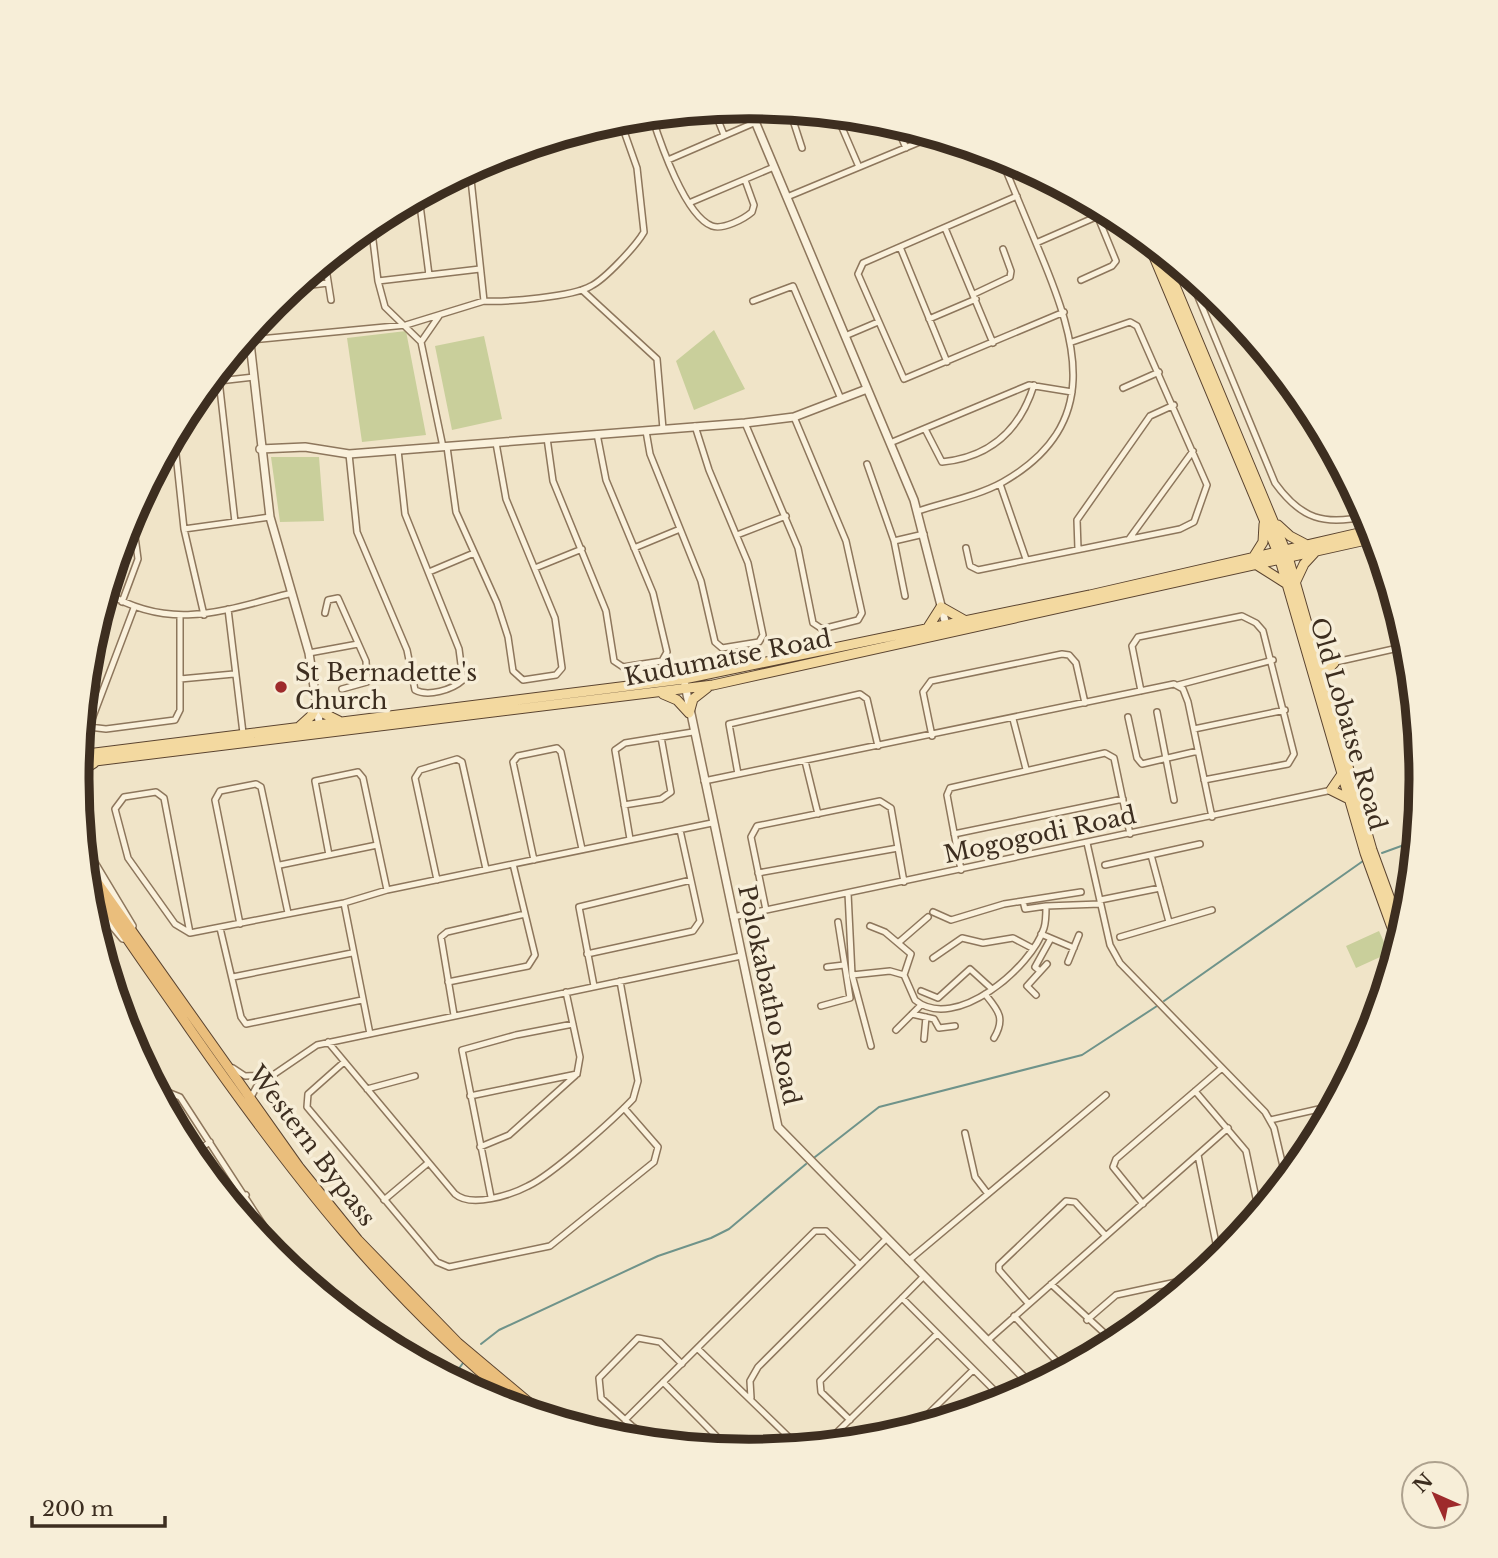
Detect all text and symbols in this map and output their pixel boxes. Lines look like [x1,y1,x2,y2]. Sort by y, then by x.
street label: Old Lobatse Road [1304,614,1393,834]
street label: Kudumatse Road [622,623,834,692]
place label: St Bernadette's Church [295,658,477,715]
marker: St Bernadette's Church [273,679,289,695]
street label: Mogogodi Road [941,800,1139,869]
street label: Polokabatho Road [732,882,807,1108]
street label: Western Bypass [242,1059,382,1232]
north arrow [1400,1460,1470,1530]
text: N [1409,1469,1438,1498]
scale bar [32,1484,164,1528]
text: 200 m [42,1496,114,1522]

